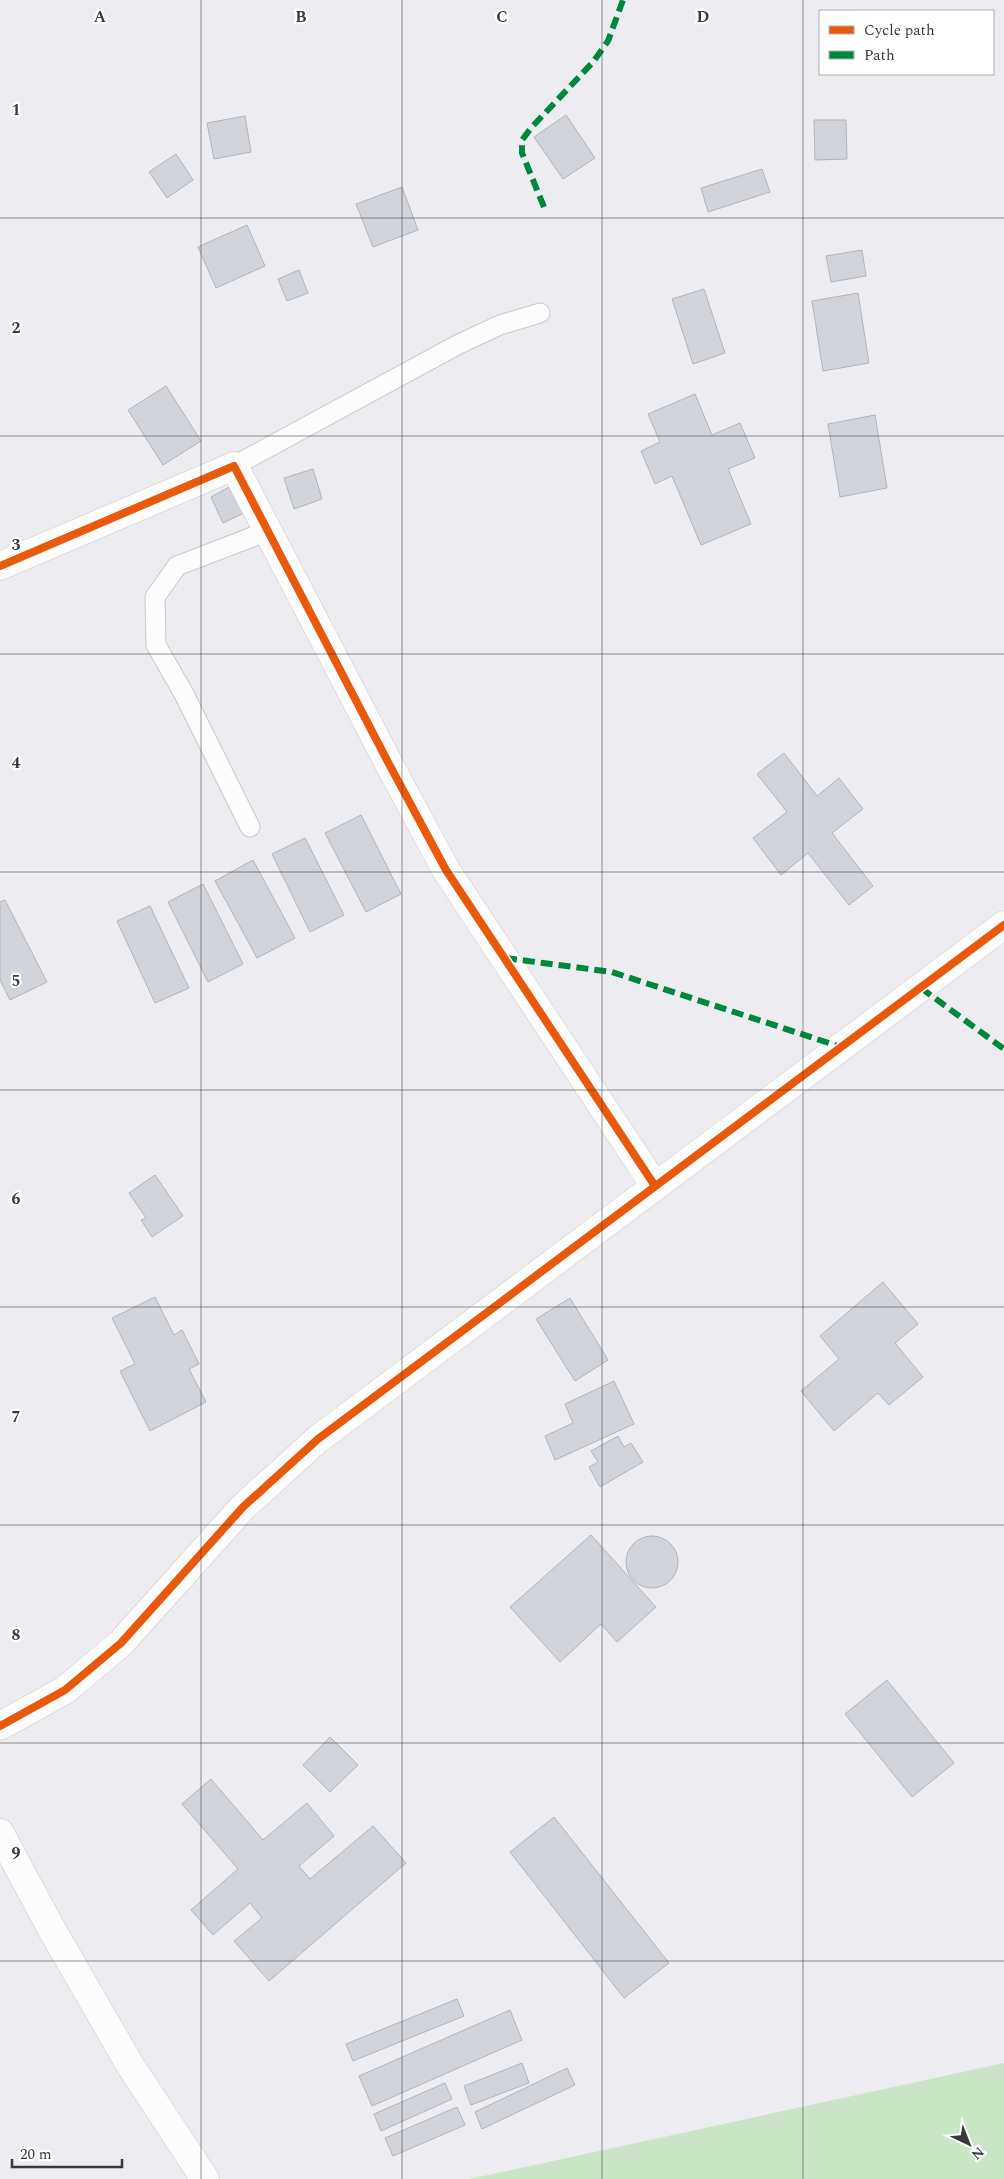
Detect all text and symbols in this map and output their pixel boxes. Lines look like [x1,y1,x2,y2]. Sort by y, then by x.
text: A [94,5,107,29]
text: B [295,5,307,29]
text: C [496,5,508,29]
text: D [697,5,710,29]
legend [819,10,994,75]
text: Cycle path [864,19,935,42]
text: Path [864,44,895,67]
text: 1 [12,98,20,122]
text: 2 [12,316,21,340]
text: 3 [12,533,21,557]
text: 4 [12,751,21,775]
text: 5 [12,969,20,993]
text: 6 [12,1187,21,1211]
text: 7 [12,1405,21,1429]
text: 8 [12,1623,21,1647]
text: 9 [12,1841,21,1865]
north arrow [944,2119,994,2169]
scale bar [12,2136,122,2168]
text: N [966,2142,989,2165]
text: 20 m [20,2143,52,2166]

